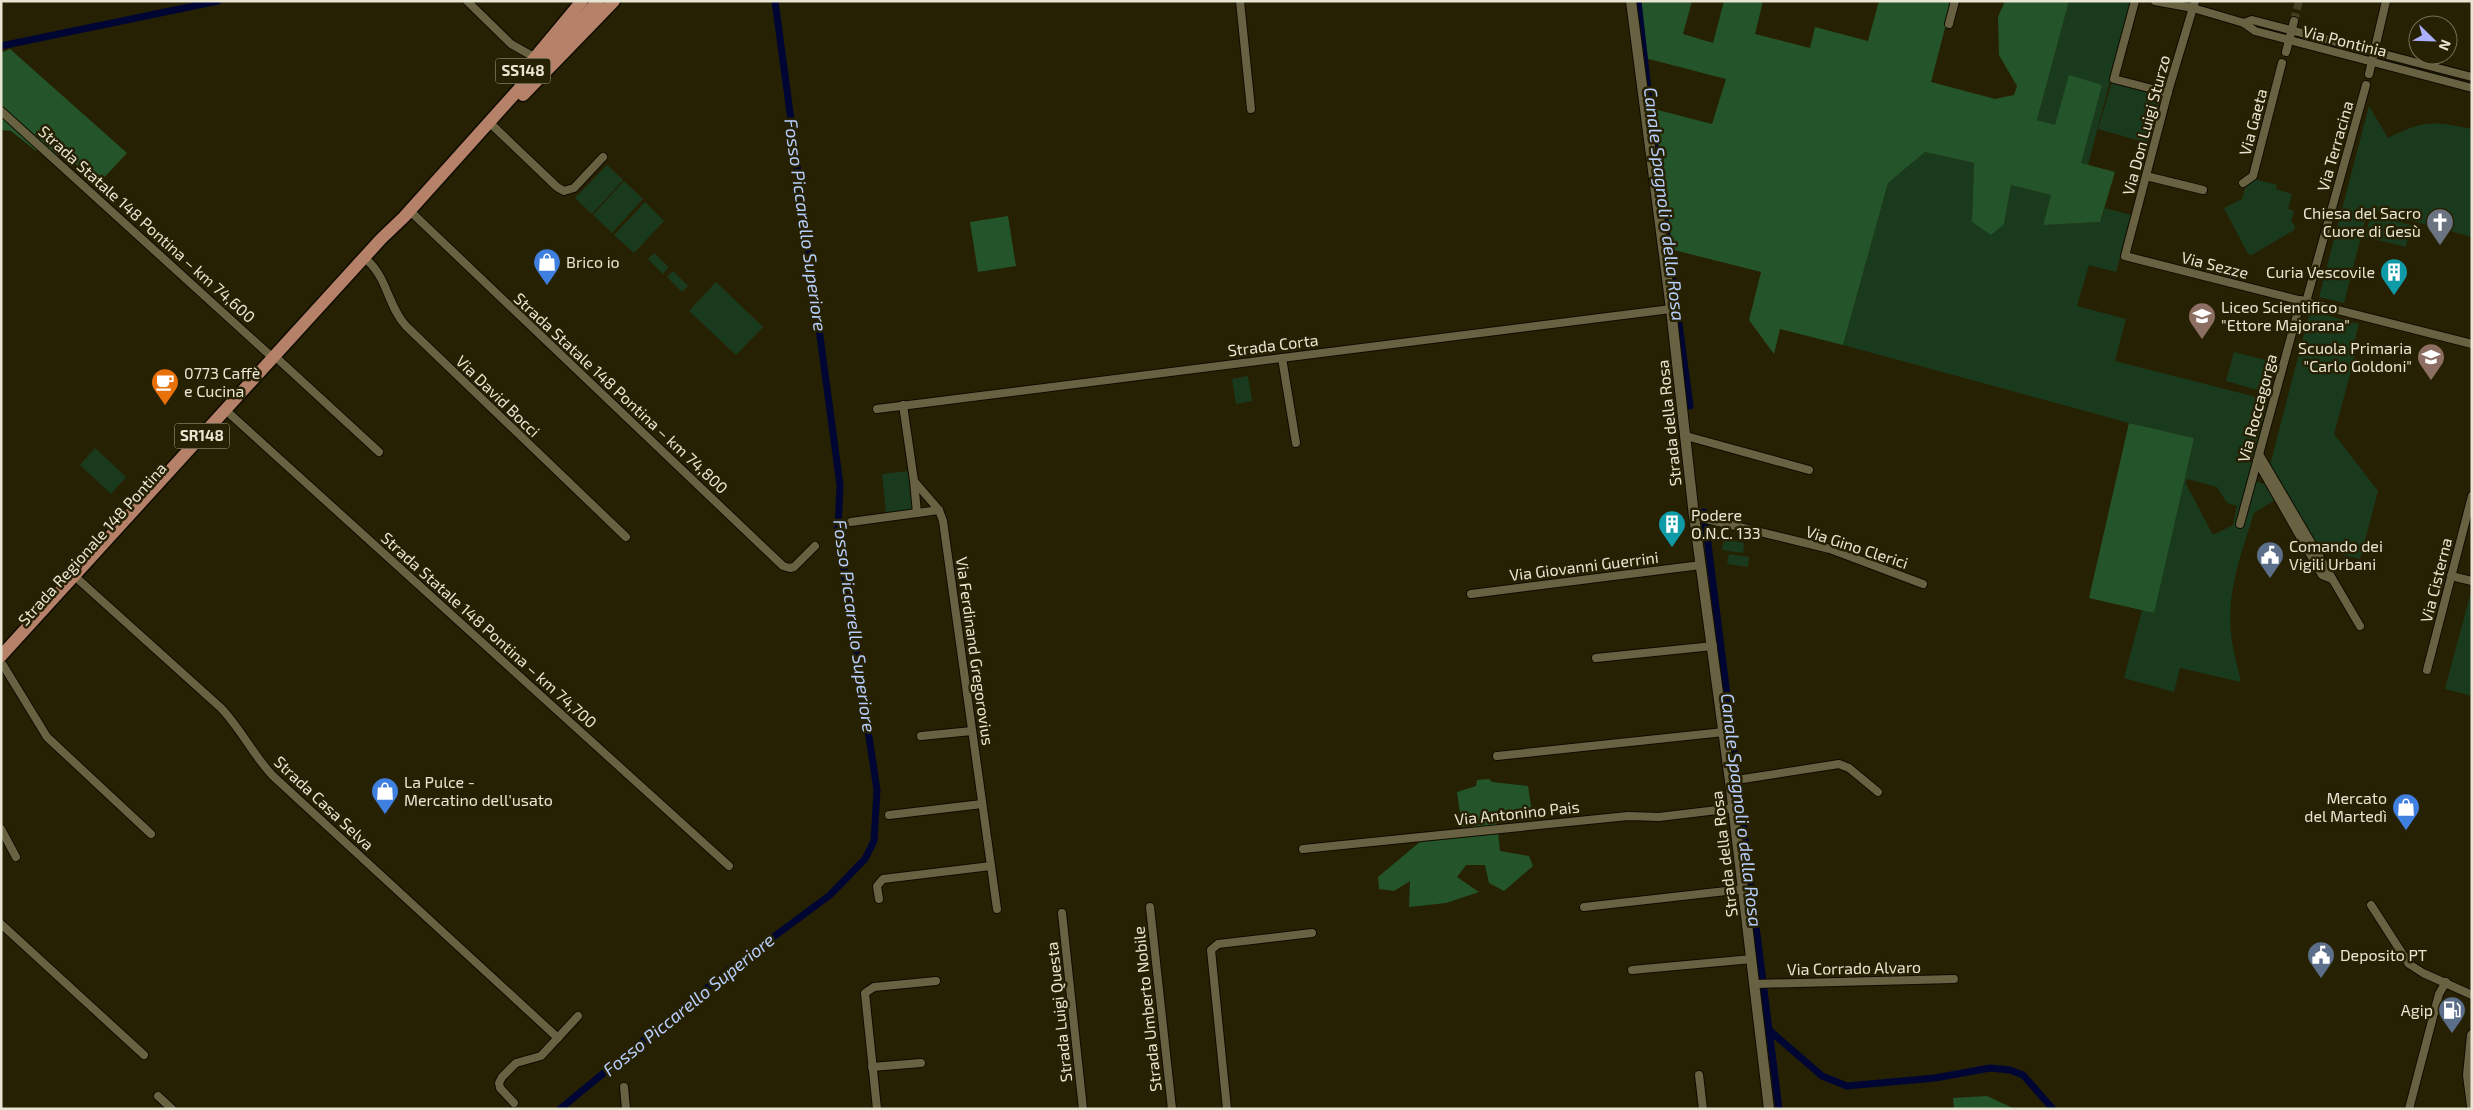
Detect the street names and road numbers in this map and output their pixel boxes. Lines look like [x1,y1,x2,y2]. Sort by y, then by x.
street label: Via Pontinia [2301,21,2389,60]
street label: Via Don Luigi Sturzo [2118,53,2173,197]
road number: SS148 [496,58,550,84]
street label: Via Gaeta [2234,86,2271,157]
street label: Via Terracina [2313,98,2357,193]
street label: Strada Statale 148 Pontina – km 74,600 [35,121,260,326]
street label: Via Sezze [2180,247,2251,282]
street label: Strada Statale 148 Pontina – km 74,800 [510,288,732,497]
street label: Strada Corta [1227,330,1319,359]
street label: Via David Bocci [452,351,544,440]
street label: Via Roccagorga [2233,352,2280,464]
street label: Strada della Rosa [1652,359,1685,487]
road number: SR148 [174,424,230,448]
street label: Strada Regionale 148 Pontina [13,458,170,629]
street label: Via Gino Clerici [1803,521,1911,572]
street label: Strada Statale 148 Pontina – km 74,700 [378,528,601,732]
street label: Via Cisterna [2416,536,2455,624]
street label: Via Giovanni Guerrini [1508,547,1660,584]
street label: Via Ferdinand Gregorovius [953,555,998,746]
street label: Strada Casa Selva [271,752,378,854]
street label: Strada della Rosa [1706,790,1741,918]
street label: Via Antonino Pais [1454,796,1580,829]
street label: Strada Umberto Nobile [1128,925,1165,1093]
street label: Strada Luigi Questa [1042,941,1076,1083]
street label: Via Corrado Alvaro [1787,957,1921,978]

